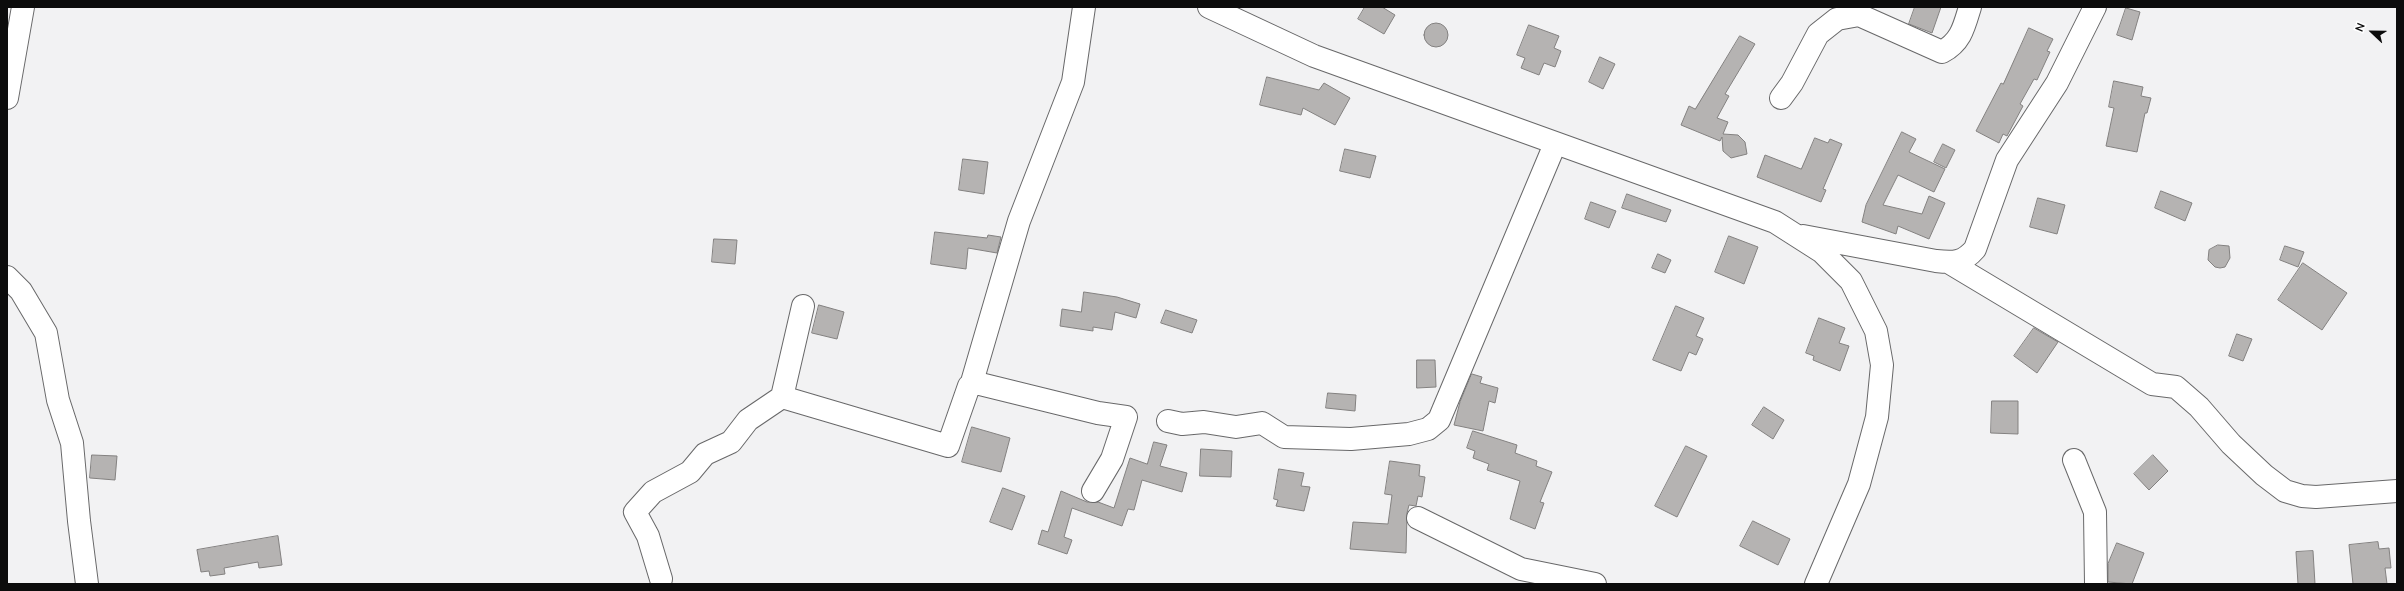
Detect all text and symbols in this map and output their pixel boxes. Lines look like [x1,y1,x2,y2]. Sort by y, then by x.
north arrow [2352,12,2392,52]
text: N [2352,21,2369,34]

